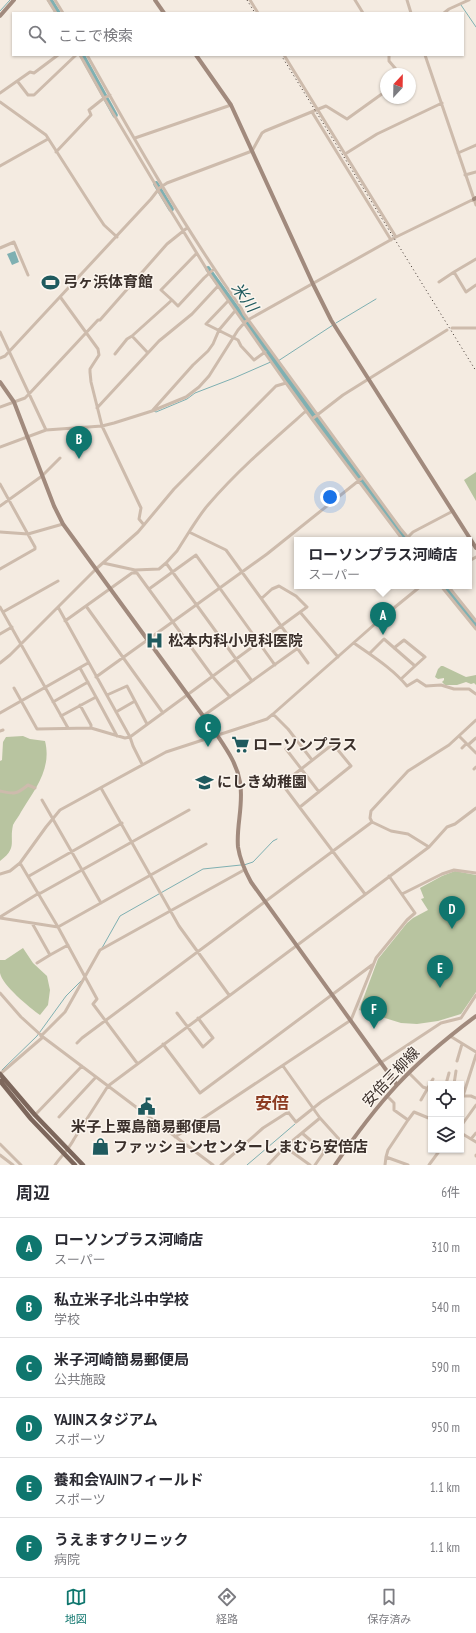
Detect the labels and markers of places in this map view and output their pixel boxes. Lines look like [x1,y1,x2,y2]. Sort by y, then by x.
sports icon: 弓ヶ浜体育館 [40,272,60,292]
place label: 弓ヶ浜体育館 [63,272,153,291]
pin: B [66,426,92,459]
pin: A [370,602,396,635]
hospital icon: 松本内科小児科医院 [145,631,165,651]
place label: 松本内科小児科医院 [168,631,303,650]
pin: C [195,714,221,747]
supermarket icon: ローソンプラス [230,735,250,755]
place label: ローソンプラス [253,735,357,754]
school or university icon: にしき幼稚園 [194,772,214,792]
place label: にしき幼稚園 [217,772,307,791]
pin: D [439,896,465,929]
pin: E [427,955,453,988]
pin: F [361,996,387,1029]
public building icon: 米子上粟島簡易郵便局 [136,1096,156,1116]
place label: 米子上粟島簡易郵便局 [71,1117,221,1136]
shop icon: ファッションセンターしまむら安倍店 [90,1137,110,1157]
place label: ファッションセンターしまむら安倍店 [113,1137,368,1156]

